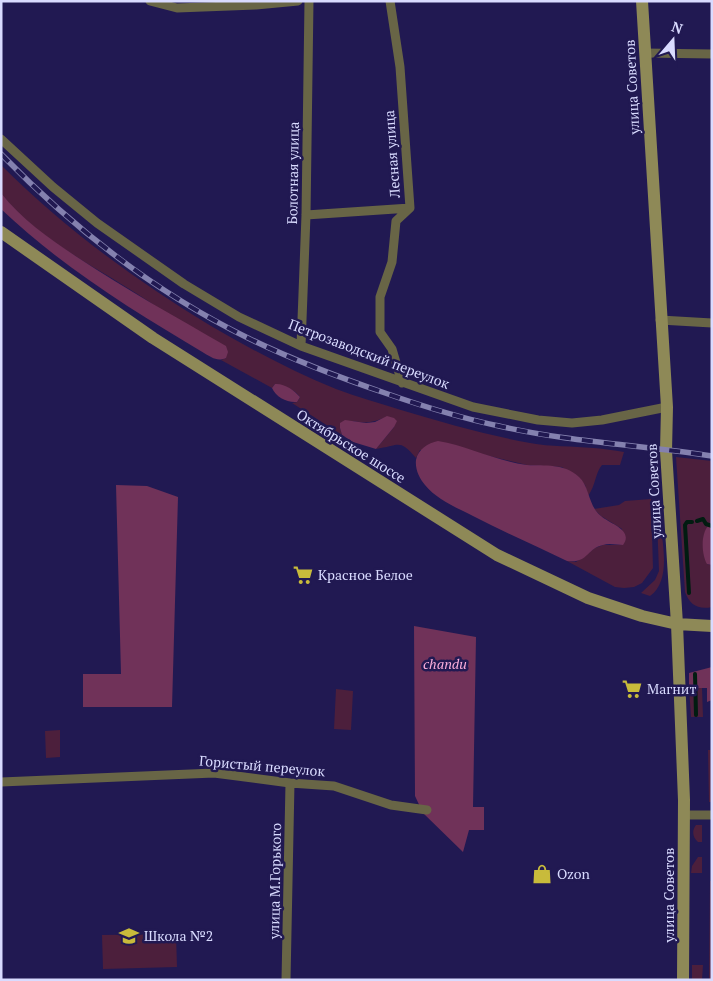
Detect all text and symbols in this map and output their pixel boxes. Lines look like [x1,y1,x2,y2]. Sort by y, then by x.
north arrow [648,15,698,65]
text: N [669,17,686,38]
street label: улица Советов [620,39,644,136]
street label: Лесная улица [379,110,404,199]
street label: Болотная улица [282,121,303,225]
street label: Петрозаводский переулок [286,314,453,393]
street label: Октябрьское шоссе [293,404,409,487]
street label: улица Советов [642,443,666,540]
supermarket icon: Красное Белое [292,564,314,586]
place label: Красное Белое [318,565,413,584]
park label: chandu [423,654,467,673]
supermarket icon: Магнит [621,678,643,700]
place label: Магнит [647,679,696,698]
street label: Гористый переулок [198,751,326,781]
street label: улица М.Горького [264,823,285,940]
street label: улица Советов [659,848,678,943]
shop icon: Ozon [531,863,553,885]
place label: Ozon [557,864,591,883]
school or university icon: Школа №2 [118,925,140,947]
place label: Школа №2 [144,926,213,945]

